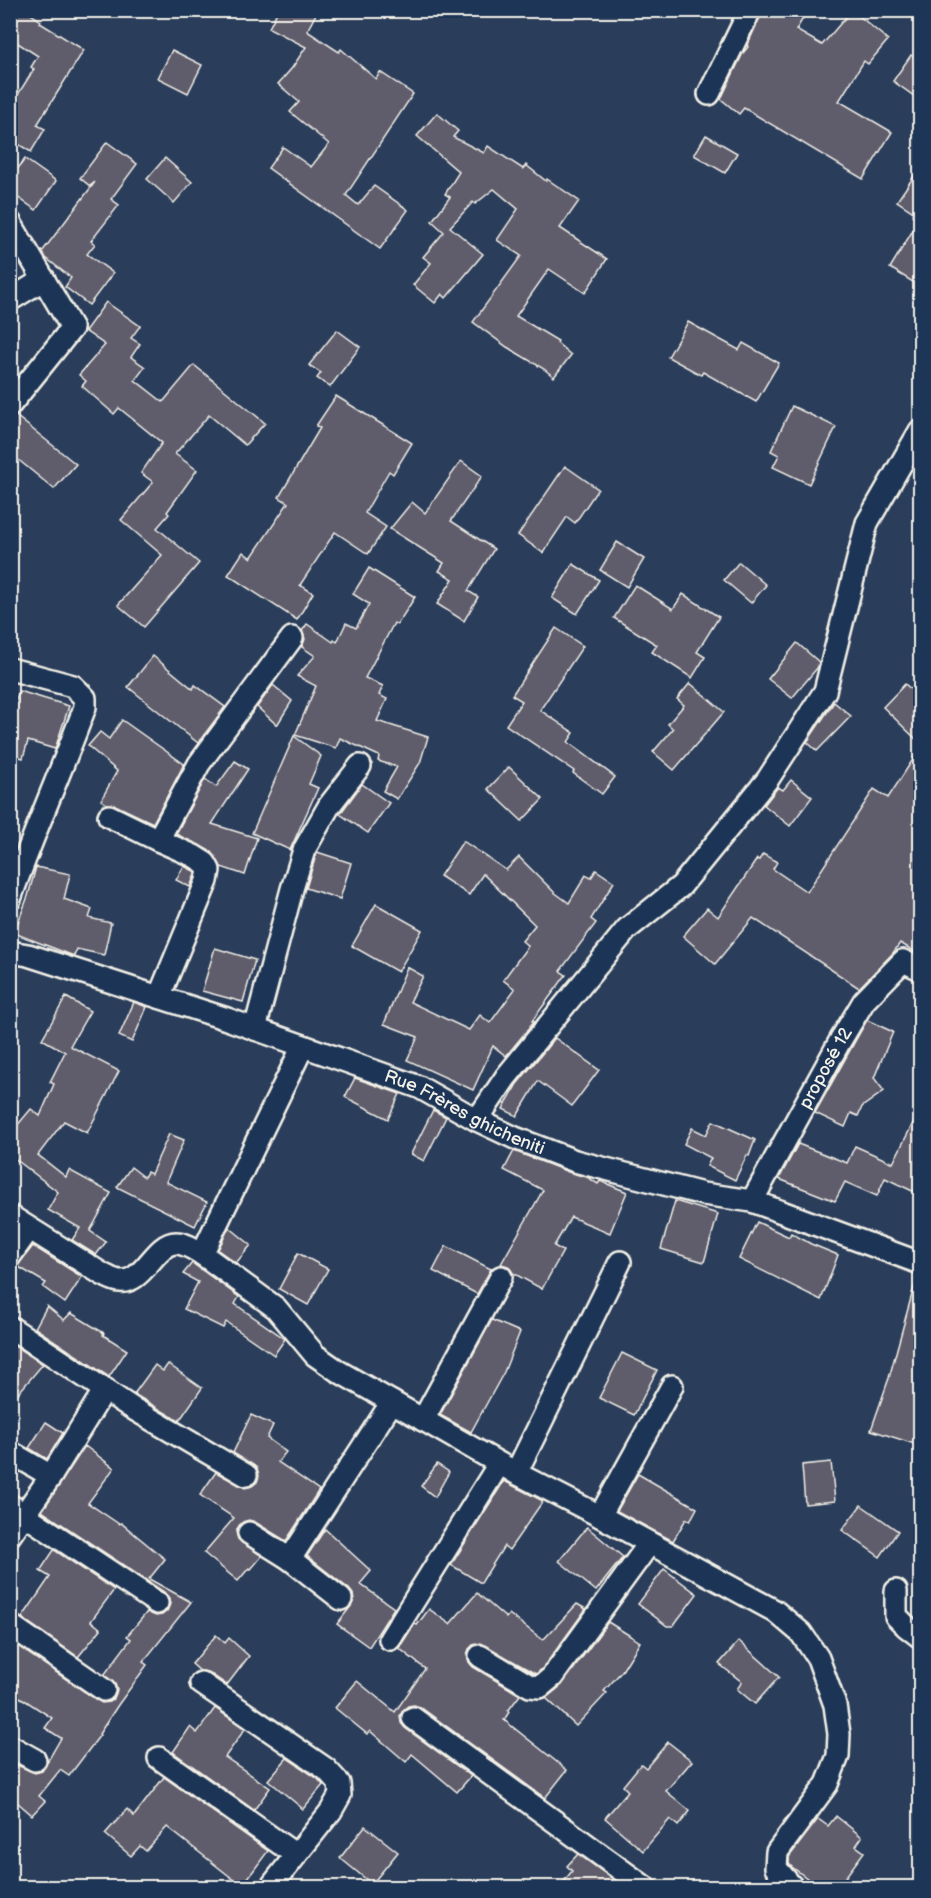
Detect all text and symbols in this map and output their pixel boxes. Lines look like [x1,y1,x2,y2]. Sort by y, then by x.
street label: proposé 12 [794,1023,857,1112]
street label: Rue Frères ghicheniti [382,1065,548,1159]

